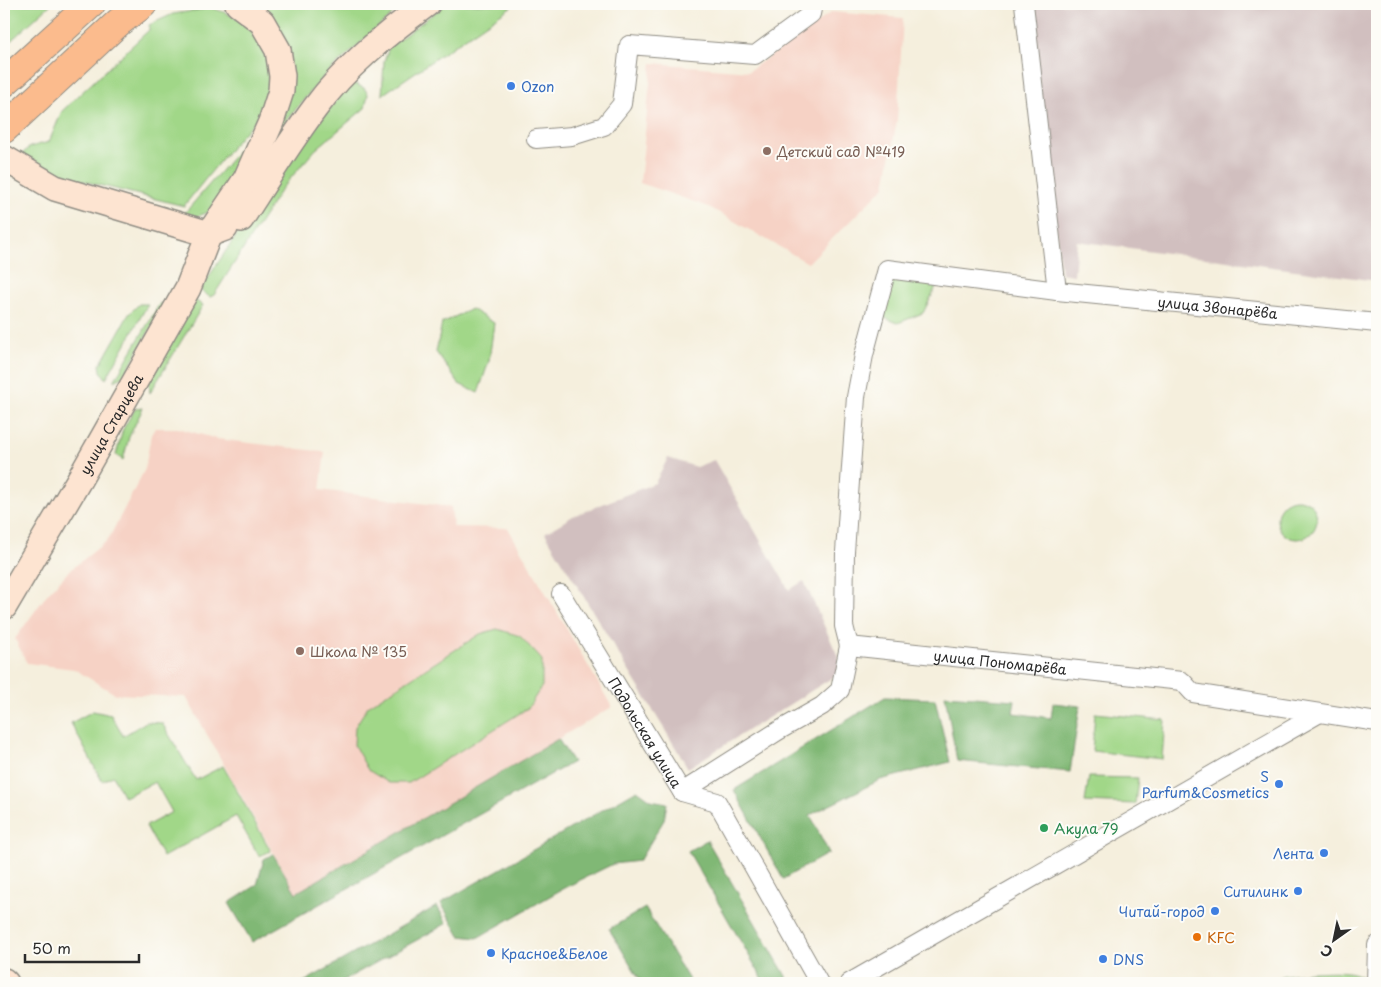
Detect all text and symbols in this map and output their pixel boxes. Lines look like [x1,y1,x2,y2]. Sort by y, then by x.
place label: Ozon [521,76,554,97]
marker: Ozon [505,80,517,92]
place label: Детский сад №419 [776,141,905,162]
marker: Детский сад №419 [761,145,773,157]
street label: улица Звонарёва [1157,291,1279,324]
street label: улица Старцева [74,369,148,478]
place label: Школа № 135 [310,641,407,662]
street label: улица Пономарёва [933,644,1068,679]
marker: Школа № 135 [294,645,306,657]
street label: Подольская улица [604,673,688,792]
place label: S Parfum&Cosmetics [1142,766,1269,803]
marker: S Parfum&Cosmetics [1273,778,1285,790]
place label: Акула 79 [1054,818,1118,839]
marker: Акула 79 [1038,822,1050,834]
place label: Лента [1273,843,1314,864]
marker: Лента [1318,847,1330,859]
place label: Ситилинк [1223,881,1289,902]
marker: Ситилинк [1292,885,1304,897]
place label: Читай-город [1119,901,1205,922]
marker: Читай-город [1209,905,1221,917]
north arrow [1308,914,1358,964]
place label: KFC [1207,927,1235,948]
marker: KFC [1191,931,1203,943]
scale bar [25,932,139,964]
text: 50 m [32,936,71,959]
text: С [1317,940,1337,963]
place label: Красное&Белое [501,943,608,964]
marker: Красное&Белое [485,947,497,959]
place label: DNS [1113,949,1144,970]
marker: DNS [1097,953,1109,965]

